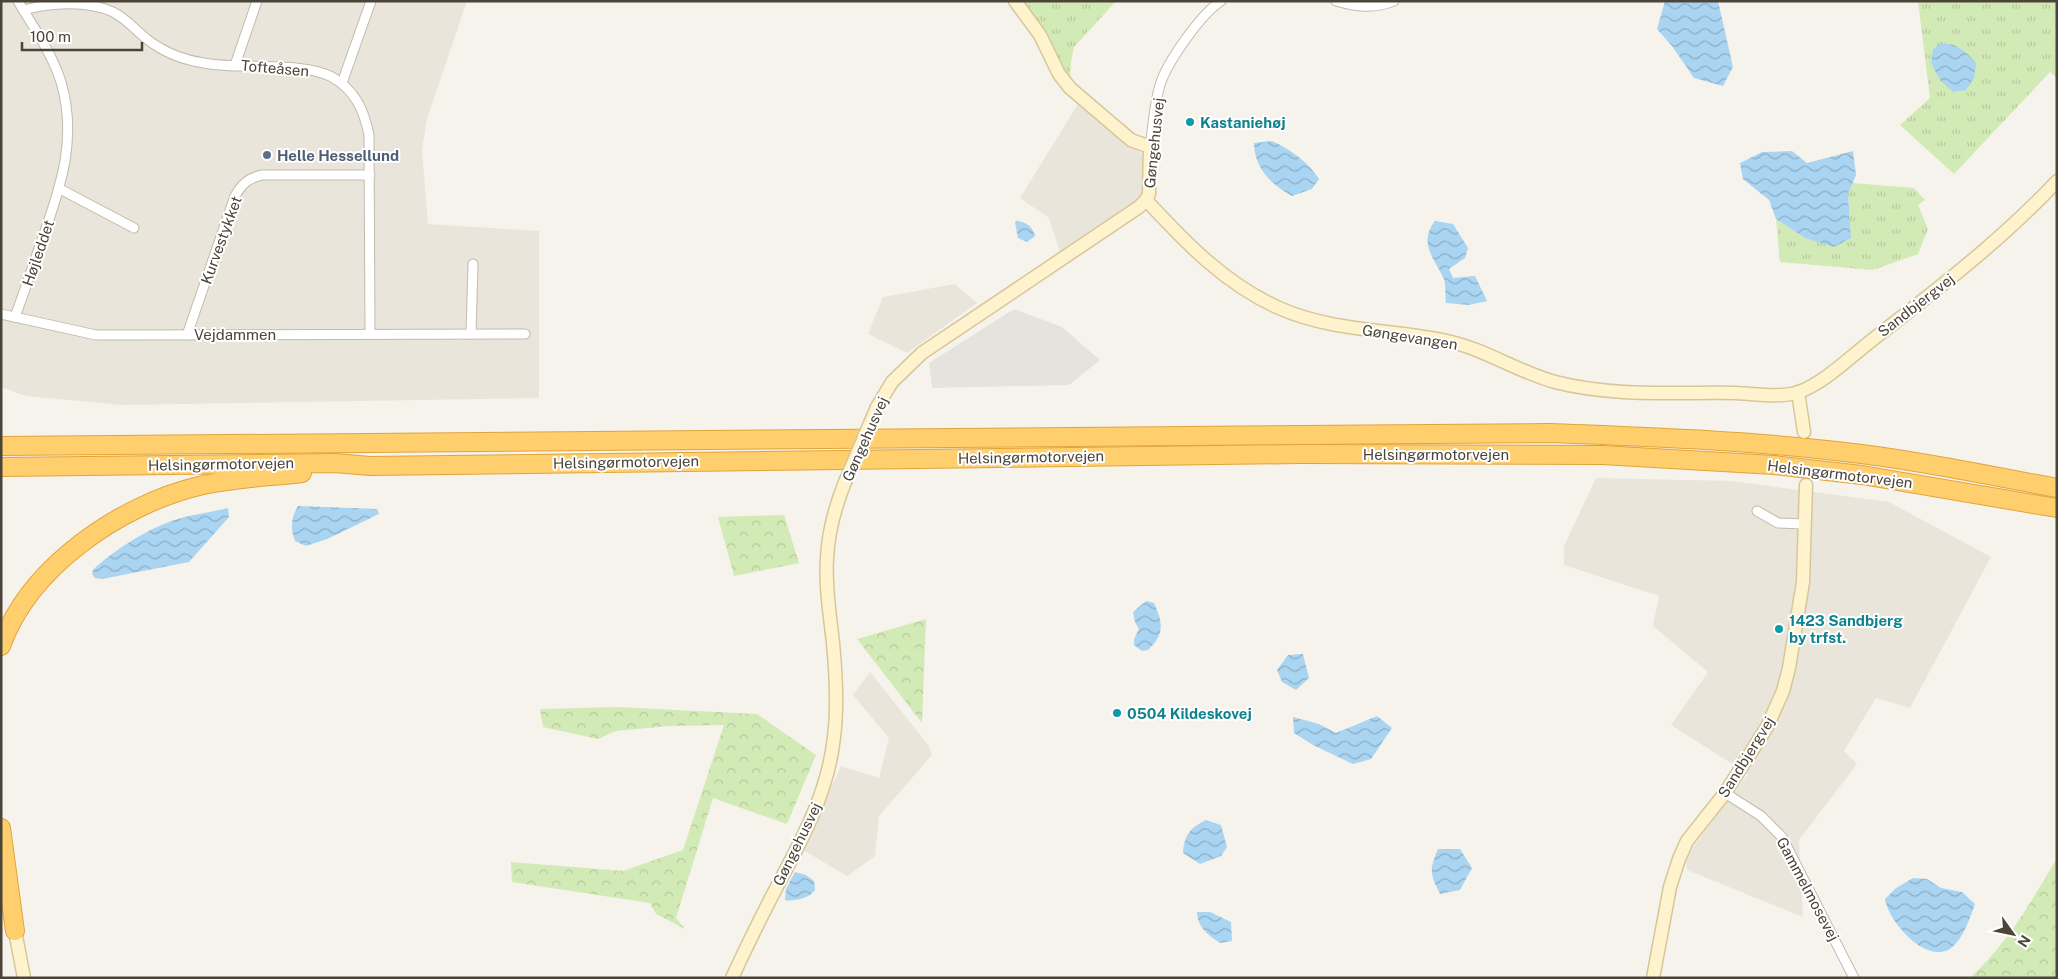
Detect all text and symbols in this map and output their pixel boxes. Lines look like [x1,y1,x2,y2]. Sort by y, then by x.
scale bar [22,20,142,52]
text: 100 m [30,28,71,45]
street label: Tofteåsen [240,57,310,79]
street label: Gøngehusvej [1141,97,1167,189]
place label: Kastaniehøj [1200,114,1286,131]
marker: Kastaniehøj [1184,116,1196,128]
place label: Helle Hessellund [277,147,399,164]
marker: Helle Hessellund [261,149,273,161]
street label: Kurvestykket [197,194,245,286]
street label: Højleddet [19,218,57,288]
street label: Sandbjergvej [1874,270,1958,340]
street label: Gøngevangen [1361,321,1459,353]
street label: Vejdammen [194,326,276,343]
street label: Gøngehusvej [839,394,891,484]
street label: Helsingørmotorvejen [1363,446,1509,463]
street label: Helsingørmotorvejen [958,447,1104,467]
street label: Helsingørmotorvejen [553,452,699,472]
street label: Helsingørmotorvejen [148,454,294,474]
street label: Helsingørmotorvejen [1766,457,1914,491]
place label: 1423 Sandbjerg by trfst. [1789,612,1903,646]
marker: 1423 Sandbjerg by trfst. [1773,623,1785,635]
place label: 0504 Kildeskovej [1127,705,1252,722]
marker: 0504 Kildeskovej [1111,707,1123,719]
street label: Sandbjergvej [1714,713,1778,801]
street label: Gøngehusvej [769,799,825,889]
street label: Gammelmosevej [1773,834,1843,944]
north arrow [1988,909,2038,959]
text: N [2014,932,2034,950]

